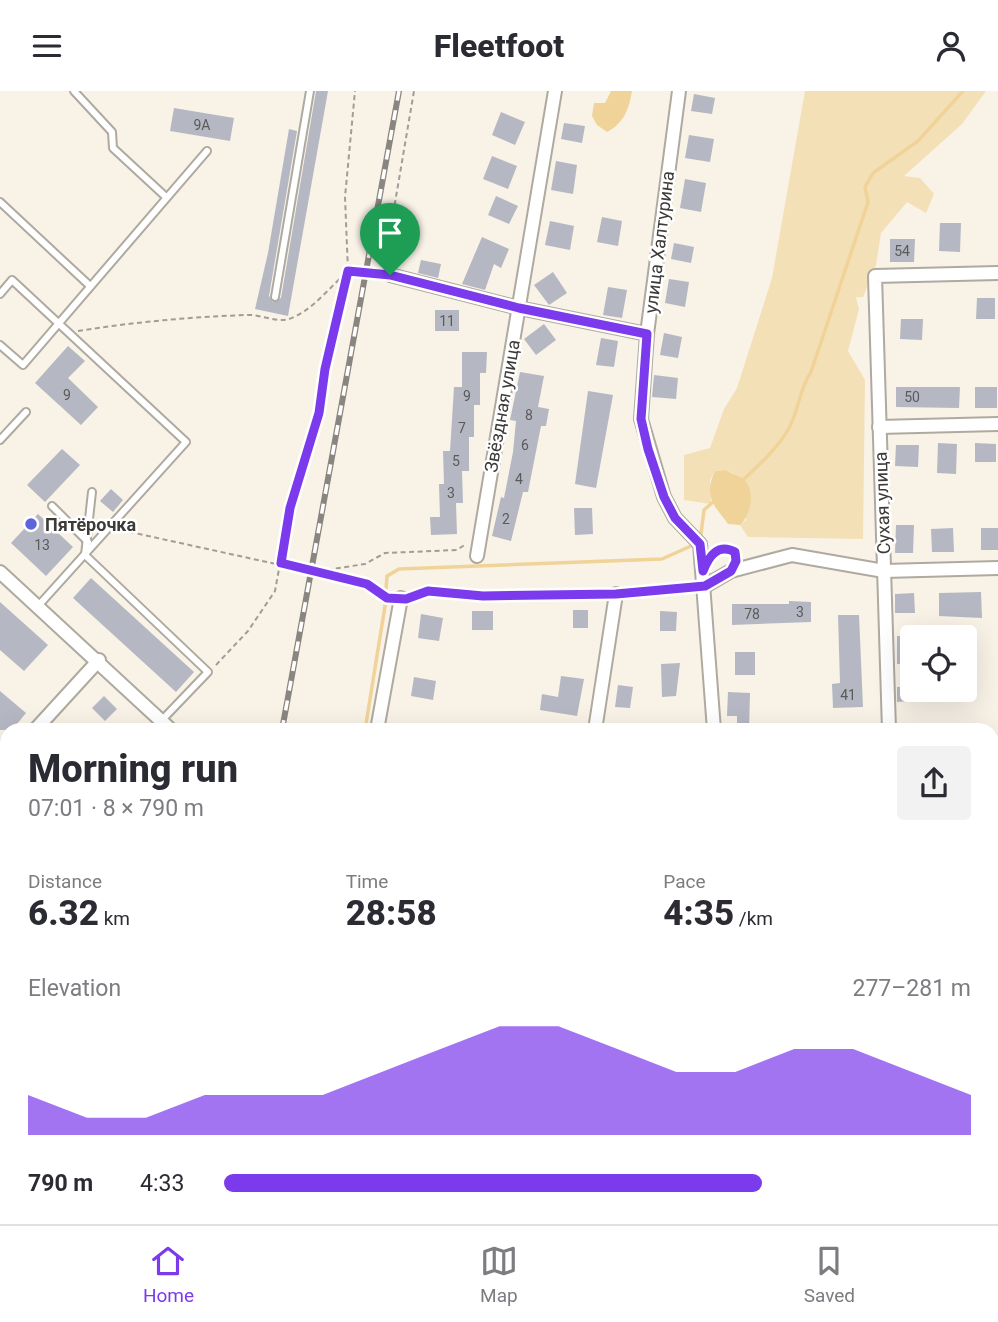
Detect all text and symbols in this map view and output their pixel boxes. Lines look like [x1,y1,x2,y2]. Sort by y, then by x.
icon: menu [28,27,66,65]
text: Fleetfoot [434,27,564,65]
icon: person [932,27,970,65]
house number: 9А [193,117,211,133]
street label: улица Халтурина [640,170,678,314]
pin [360,203,420,275]
icon: arrive [371,214,409,252]
house number: 54 [894,243,910,259]
house number: 11 [439,313,455,329]
street label: Звёздная улица [480,338,524,474]
house number: 9 [63,387,71,403]
house number: 9 [463,388,471,404]
house number: 50 [904,389,920,405]
house number: 8 [525,407,533,423]
house number: 7 [458,420,466,436]
house number: 6 [521,437,529,453]
street label: Сухая улица [870,451,894,555]
house number: 5 [452,453,460,469]
house number: 4 [515,471,523,487]
house number: 3 [447,485,455,501]
house number: 2 [502,511,510,527]
place label: Пятёрочка [45,514,136,535]
marker: Пятёрочка [23,516,39,532]
house number: 13 [34,537,50,553]
house number: 3 [796,604,804,620]
house number: 78 [744,606,760,622]
map controls [900,625,977,702]
button: locate [900,625,977,702]
house number: 41 [840,687,856,703]
button: share [897,746,971,820]
text: Morning run [28,747,238,791]
text: 07:01 · 8 × 790 m [28,795,204,822]
text: Distance [28,870,102,893]
text: Time [346,870,388,893]
text: Pace [663,870,706,893]
text: 6.32 [28,893,99,934]
text: 28:58 [346,893,437,934]
text: 4:35 [663,893,734,934]
text: km [99,907,130,930]
text: /km [734,907,773,930]
text: Elevation [28,975,121,1002]
text: 277–281 m [852,975,971,1002]
text: 790 m [28,1170,93,1197]
text: 4:33 [140,1170,184,1197]
tab: Home [143,1242,194,1307]
tab: Map [480,1242,518,1307]
tab: Saved [804,1242,855,1307]

